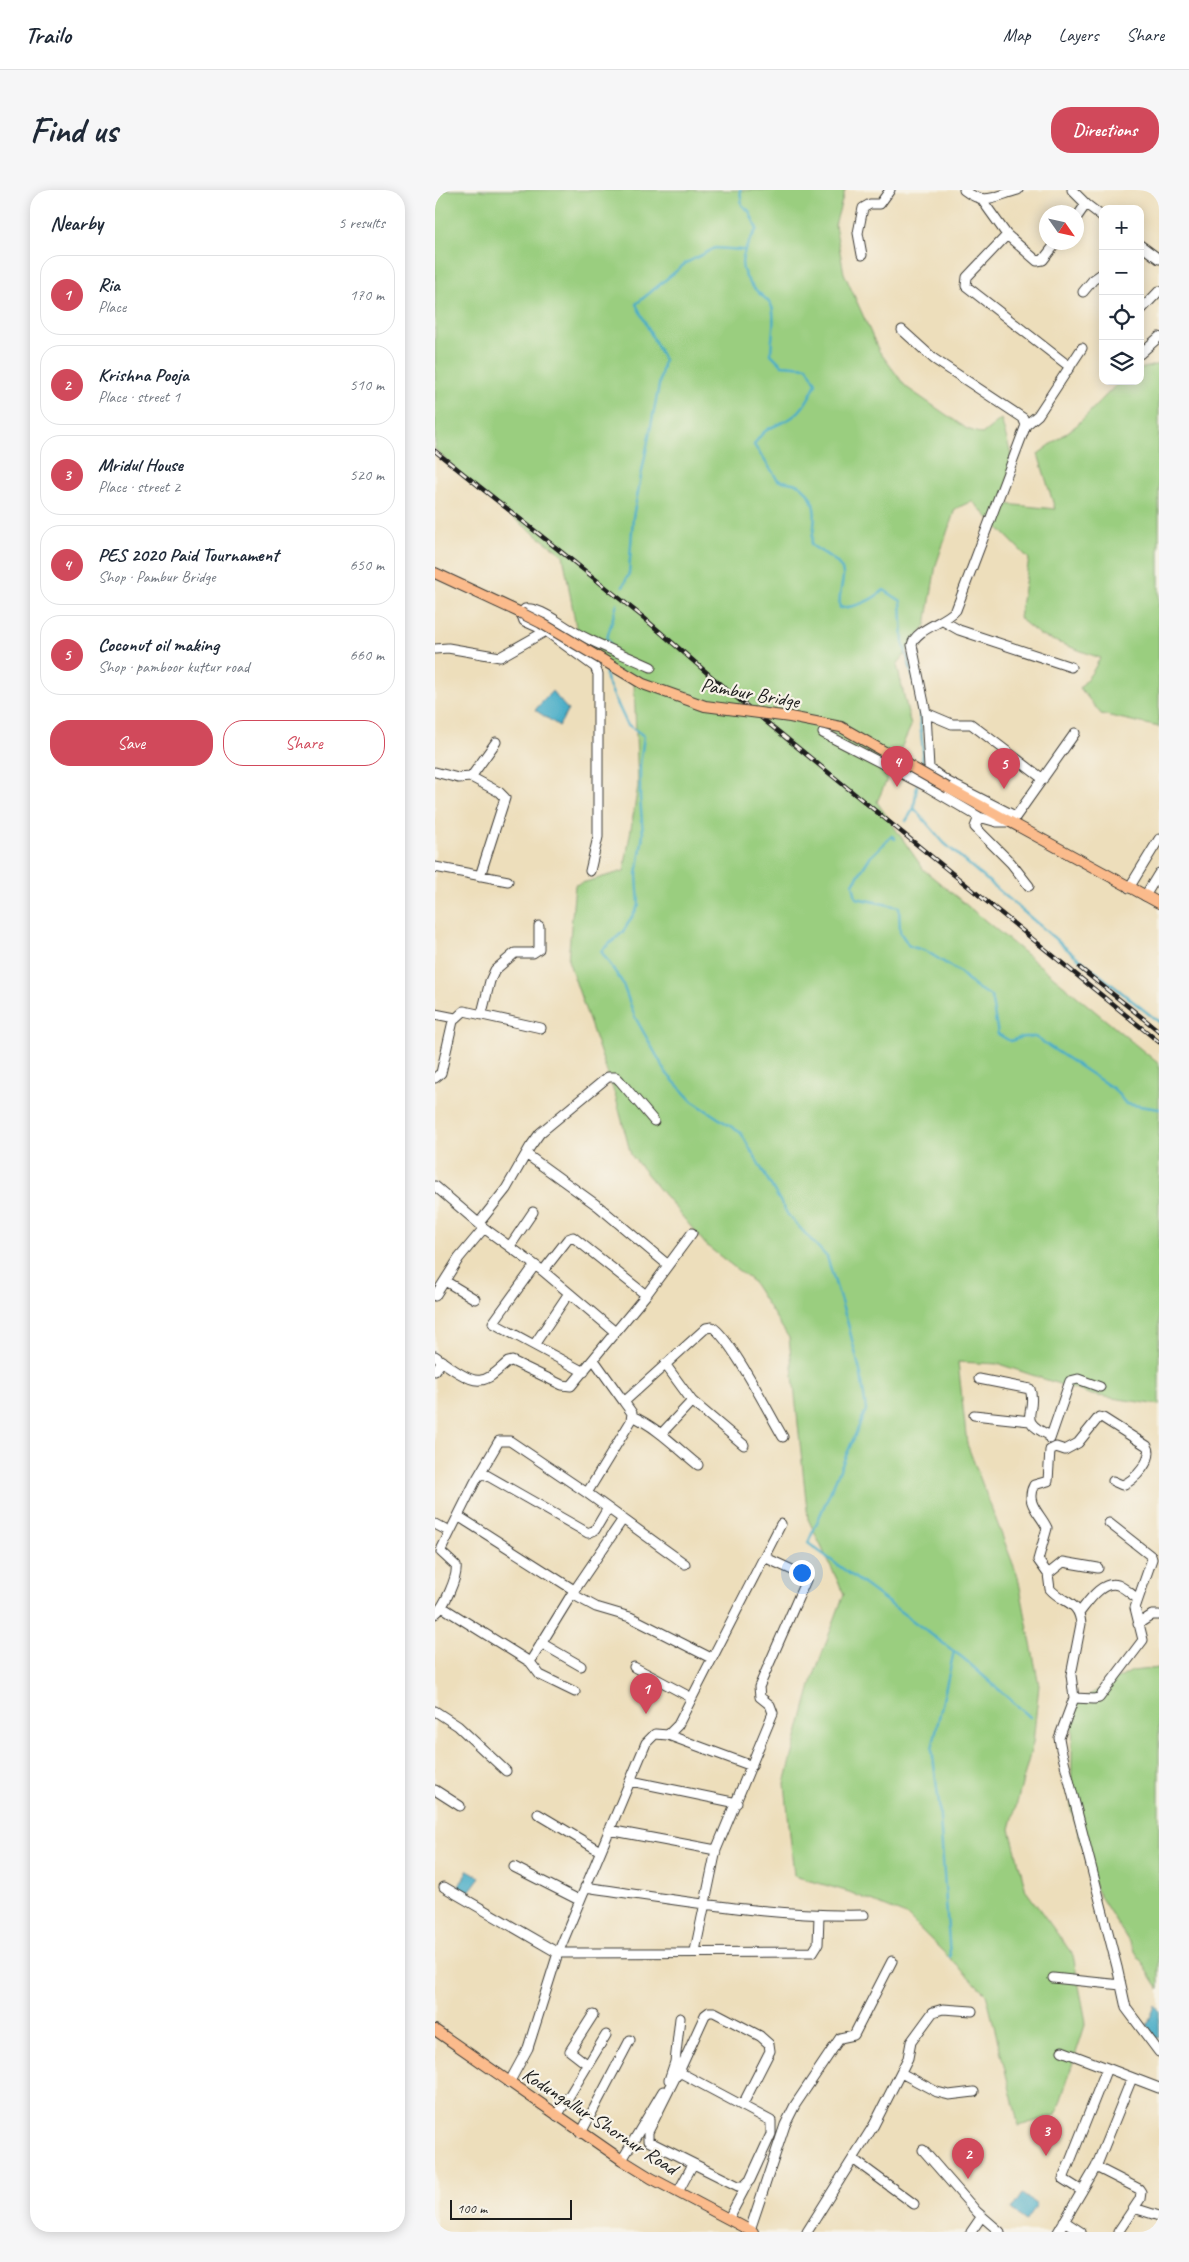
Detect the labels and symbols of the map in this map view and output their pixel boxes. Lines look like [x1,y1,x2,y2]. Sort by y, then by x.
north arrow [1039,205,1084,250]
street label: Pambur Bridge [699,672,803,714]
pin: 4 [881,746,913,787]
pin: 5 [988,748,1020,789]
your location [789,1560,815,1586]
pin: 1 [630,1673,662,1714]
street label: Kodungallur-Shornur Road [518,2062,685,2182]
pin: 3 [1030,2115,1062,2156]
pin: 2 [952,2138,984,2179]
scale bar [450,2197,573,2220]

